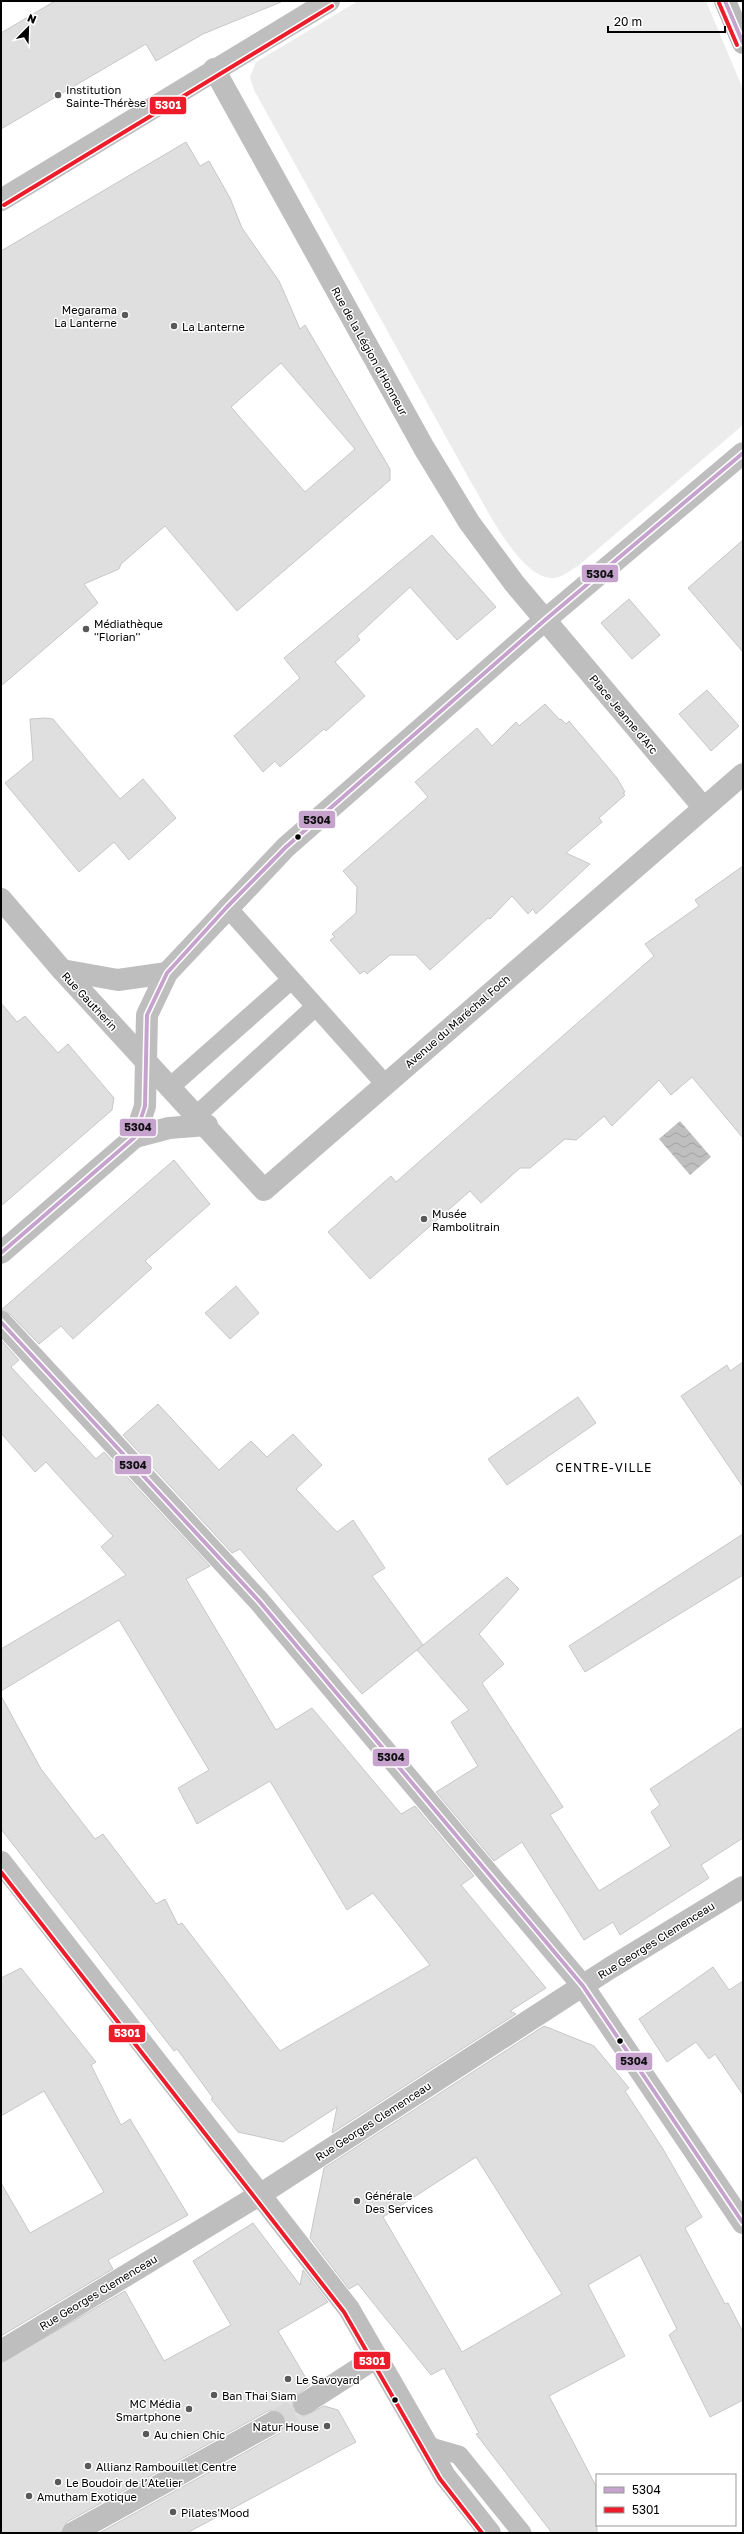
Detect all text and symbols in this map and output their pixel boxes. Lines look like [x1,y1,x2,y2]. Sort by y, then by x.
north arrow [8,8,48,48]
scale bar [608,8,725,34]
text: N [26,11,38,26]
text: 20 m [614,14,642,29]
place label: Institution Sainte-Thérèse [66,83,146,109]
marker: Institution Sainte-Thérèse [53,90,63,100]
line badge: 5301 [149,96,187,115]
text: 5301 [155,98,181,111]
street label: Rue de la Légion d'Honneur [329,285,411,418]
place label: Megarama La Lanterne [54,303,117,329]
marker: Megarama La Lanterne [120,310,130,320]
place label: La Lanterne [182,320,245,333]
marker: La Lanterne [169,321,179,331]
line badge: 5304 [581,564,619,583]
text: 5304 [586,567,614,580]
place label: Médiathèque ''Florian'' [94,617,163,643]
marker: Médiathèque ''Florian'' [81,624,91,634]
street label: Place Jeanne d'Arc [587,672,661,756]
line badge: 5304 [298,810,336,829]
text: 5304 [303,813,331,826]
unlabelled marker [293,832,303,842]
street label: Rue Gautherin [60,969,120,1033]
street label: Avenue du Maréchal Foch [402,972,512,1070]
line badge: 5304 [119,1118,157,1137]
text: 5304 [124,1120,152,1133]
place label: Musée Rambolitrain [432,1207,500,1233]
marker: Musée Rambolitrain [419,1214,429,1224]
line badge: 5304 [114,1455,152,1475]
text: 5304 [119,1458,147,1471]
district label: CENTRE-VILLE [556,1460,652,1475]
line badge: 5304 [372,1748,410,1767]
text: 5304 [377,1750,405,1763]
street label: Rue Georges Clemenceau [595,1899,717,1981]
line badge: 5301 [108,2024,146,2043]
text: 5301 [114,2026,140,2039]
unlabelled marker [615,2036,625,2046]
line badge: 5304 [615,2052,653,2071]
text: 5304 [620,2054,648,2067]
street label: Rue Georges Clemenceau [313,2079,433,2163]
place label: Générale Des Services [365,2189,433,2215]
marker: Générale Des Services [352,2196,362,2206]
street label: Rue Georges Clemenceau [37,2252,159,2332]
line badge: 5301 [353,2351,391,2370]
text: 5301 [359,2354,385,2367]
place label: Le Savoyard [296,2373,360,2386]
marker: Le Savoyard [283,2374,293,2384]
place label: Ban Thai Siam [222,2389,297,2402]
marker: Ban Thai Siam [209,2390,219,2400]
unlabelled marker [390,2395,400,2405]
place label: MC Média Smartphone [116,2397,181,2423]
marker: MC Média Smartphone [184,2404,194,2414]
place label: Natur House [253,2420,319,2433]
marker: Natur House [322,2421,332,2431]
place label: Au chien Chic [154,2428,225,2441]
marker: Au chien Chic [141,2429,151,2439]
place label: Allianz Rambouillet Centre [96,2460,237,2473]
marker: Allianz Rambouillet Centre [83,2461,93,2471]
legend [596,2474,736,2526]
place label: Le Boudoir de l’Atelier [66,2476,183,2489]
marker: Le Boudoir de l’Atelier [53,2477,63,2487]
text: 5304 [632,2482,661,2497]
place label: Amutham Exotique [37,2490,137,2503]
marker: Amutham Exotique [24,2491,34,2501]
text: 5301 [632,2502,659,2517]
place label: Pilates'Mood [181,2506,249,2519]
marker: Pilates'Mood [168,2507,178,2517]

